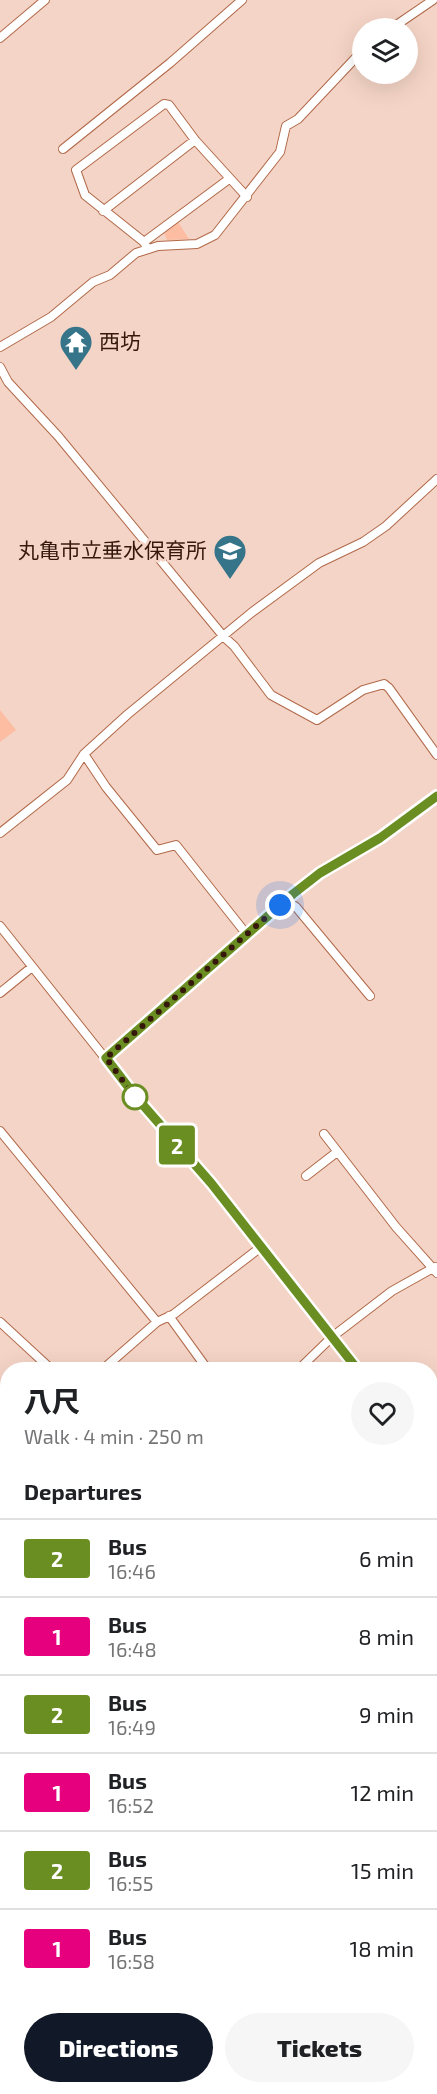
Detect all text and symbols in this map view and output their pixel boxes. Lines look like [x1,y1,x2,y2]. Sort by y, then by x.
map controls [352,18,418,84]
button: layers [352,18,418,84]
temple icon: 西坊 [58,324,94,371]
place label: 西坊 [99,328,141,353]
school or university icon: 丸亀市立垂水保育所 [212,533,248,580]
place label: 丸亀市立垂水保育所 [18,537,207,562]
your location [265,890,295,920]
unlabelled marker [122,1084,148,1110]
line badge: 2 [158,1126,196,1164]
text: 2 [171,1133,183,1158]
button: heart [351,1382,414,1445]
text: 八尺 [24,1384,80,1418]
text: Walk · 4 min · 250 m [24,1424,204,1448]
text: Departures [24,1478,142,1504]
text: Bus [108,1533,147,1559]
text: 6 min [359,1545,414,1571]
text: 2 [51,1546,63,1571]
text: 16:46 [108,1559,156,1583]
text: Bus [108,1611,147,1637]
text: 8 min [358,1623,414,1649]
text: 1 [52,1624,62,1649]
text: 16:48 [108,1637,157,1661]
text: Bus [108,1689,147,1715]
text: 9 min [359,1701,414,1727]
text: 2 [51,1702,63,1727]
text: 16:49 [108,1715,156,1739]
text: Bus [108,1767,147,1793]
text: 12 min [350,1779,414,1805]
text: 1 [52,1780,62,1805]
text: 16:52 [108,1793,154,1817]
text: Bus [108,1845,147,1871]
text: 15 min [351,1857,414,1883]
text: 2 [51,1858,63,1883]
text: 16:55 [108,1871,154,1895]
text: Bus [108,1923,147,1949]
text: 18 min [349,1935,414,1961]
text: 1 [52,1936,62,1961]
text: 16:58 [108,1949,155,1973]
button: Directions [24,2013,213,2082]
button: Tickets [225,2013,414,2082]

